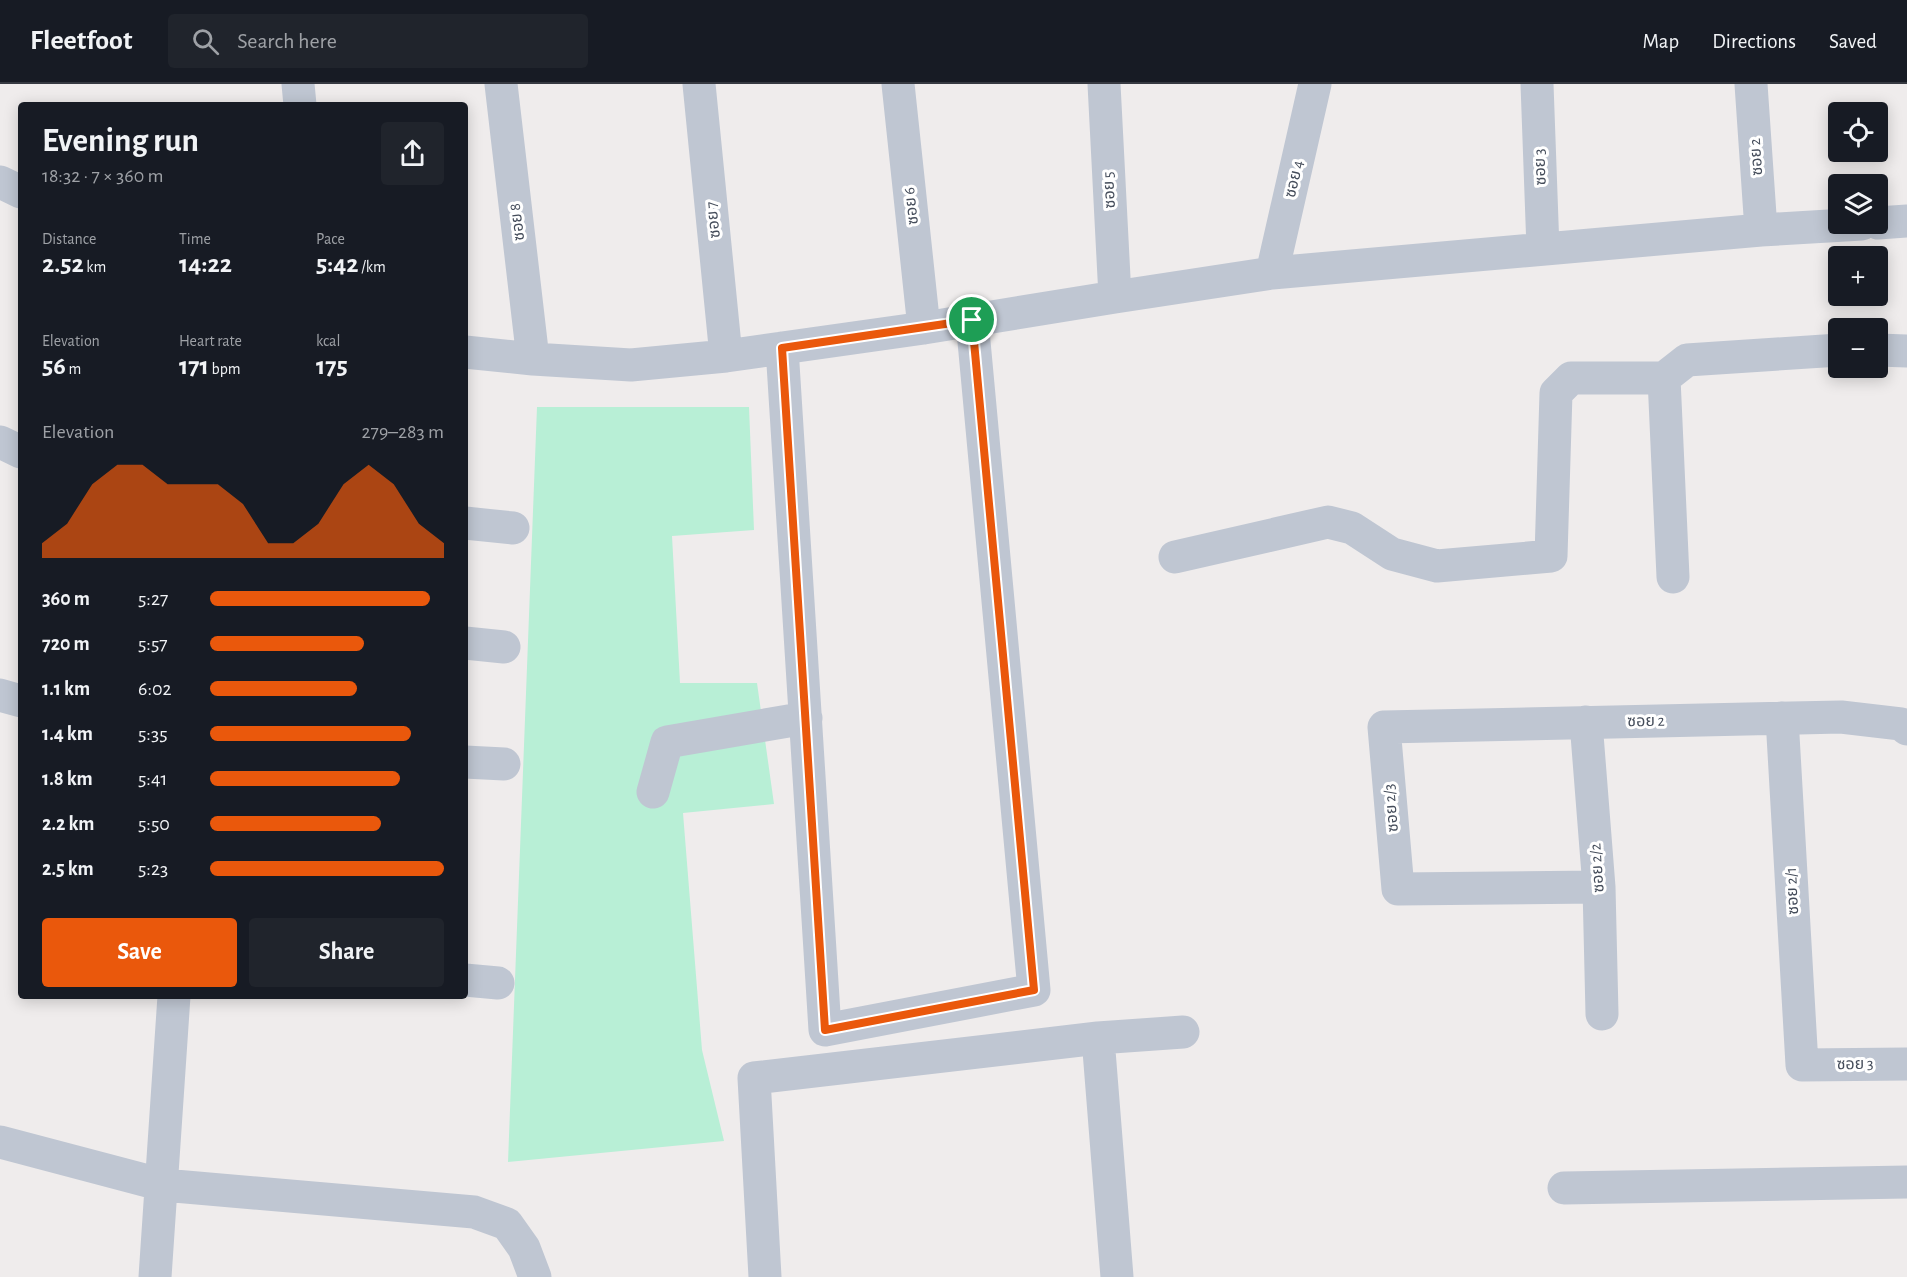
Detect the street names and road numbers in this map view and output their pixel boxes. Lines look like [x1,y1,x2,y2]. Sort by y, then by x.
street label: ซอย 2 [1747,138,1765,176]
street label: ซอย 3 [1531,148,1549,186]
street label: ซอย 4 [1282,158,1306,199]
street label: ซอย 5 [1100,171,1118,209]
street label: ซอย 6 [901,186,921,226]
street label: ซอย 7 [703,200,723,239]
street label: ซอย 8 [507,202,527,242]
street label: ซอย 2 [1627,713,1665,729]
street label: ซอย 2/3 [1381,783,1401,833]
street label: ซอย 2/2 [1587,843,1607,893]
street label: ซอย 2/1 [1783,867,1801,915]
street label: ซอย 3 [1836,1056,1874,1072]

